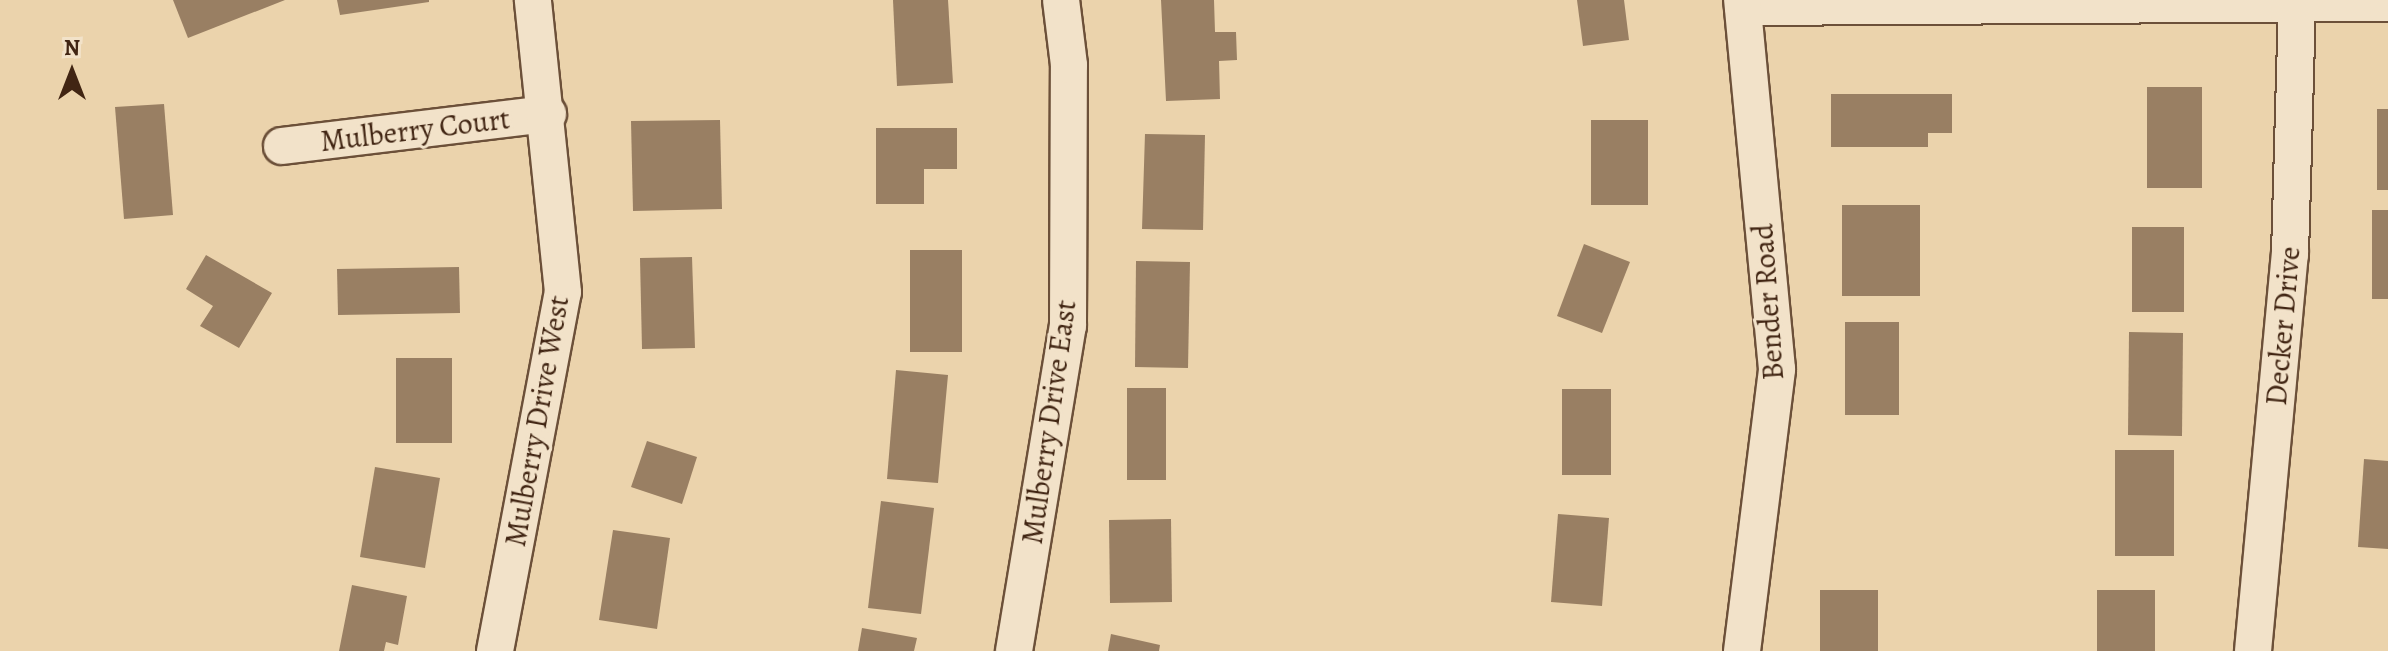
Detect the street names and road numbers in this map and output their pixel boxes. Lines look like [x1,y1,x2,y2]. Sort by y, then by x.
street label: Mulberry Court [318,101,512,159]
street label: Bender Road [1745,222,1791,382]
street label: Decker Drive [2258,245,2308,407]
street label: Mulberry Drive West [497,293,577,549]
street label: Mulberry Drive East [1014,298,1084,546]

